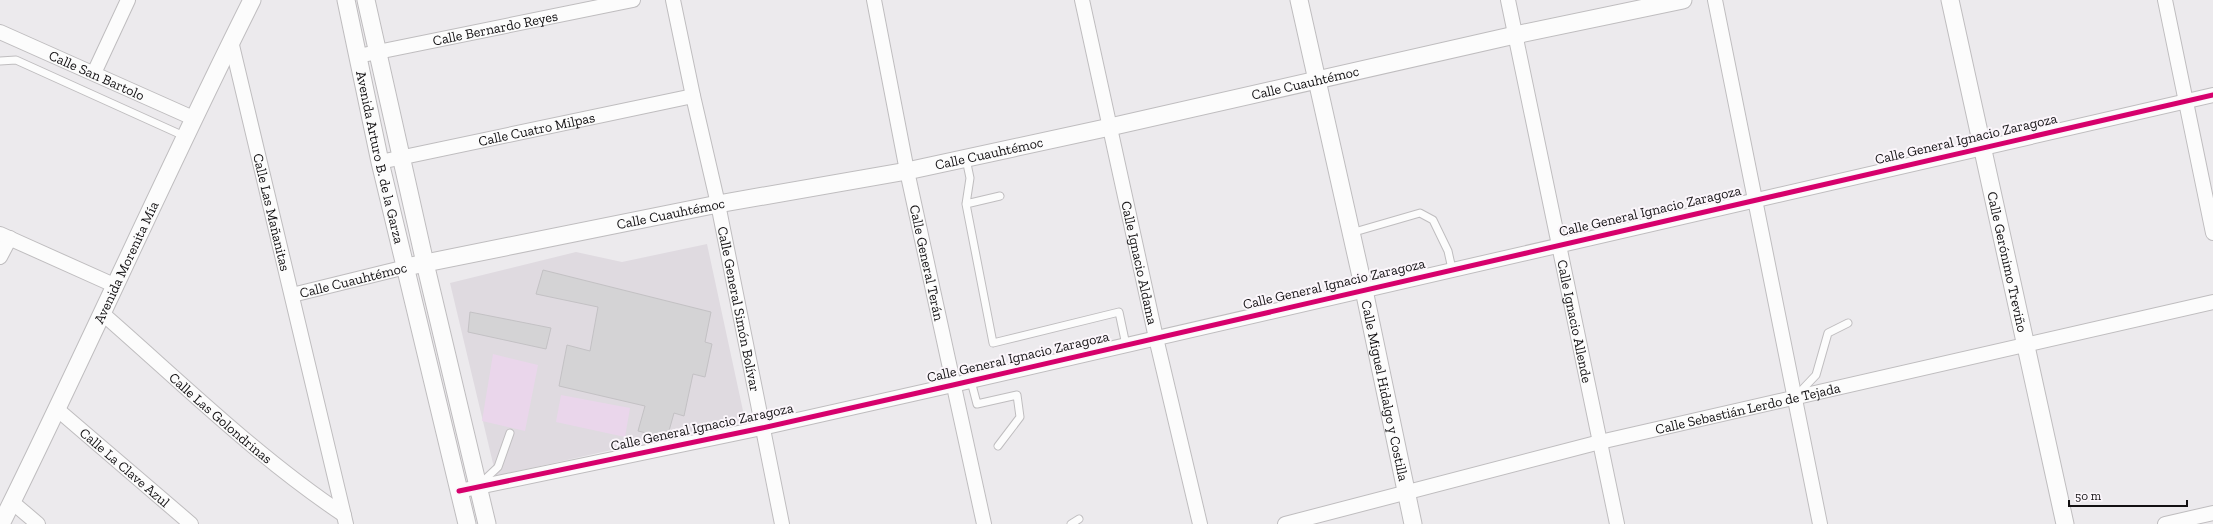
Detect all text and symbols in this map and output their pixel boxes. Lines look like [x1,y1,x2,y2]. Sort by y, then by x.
street label: Calle Bernardo Reyes [431,7,559,49]
street label: Calle San Bartolo [46,46,147,104]
street label: Calle Cuauhtémoc [1250,62,1361,103]
street label: Avenida Arturo B. de la Garza [353,69,408,246]
street label: Calle Cuatro Milpas [477,108,596,150]
street label: Calle General Ignacio Zaragoza [1873,110,2059,168]
street label: Calle Cuauhtémoc [933,133,1044,173]
street label: Calle Las Mañanitas [250,152,294,273]
street label: Calle General Ignacio Zaragoza [1557,182,1743,240]
street label: Calle Gerónimo Treviño [1984,190,2031,334]
street label: Calle Cuauhtémoc [615,194,726,233]
street label: Avenida Morenita Mía [90,198,162,326]
street label: Calle Ignacio Aldama [1118,199,1161,326]
street label: Calle General Terán [906,203,948,322]
street label: Calle General Simón Bolívar [714,225,764,393]
street label: Calle General Ignacio Zaragoza [1241,255,1427,313]
street label: Calle Ignacio Allende [1554,258,1596,385]
street label: Calle Cuauhtémoc [298,259,409,301]
street label: Calle Miguel Hidalgo y Costilla [1358,299,1412,483]
street label: Calle General Ignacio Zaragoza [925,328,1111,386]
street label: Calle Las Golondrinas [166,369,276,467]
street label: Calle Sebastián Lerdo de Tejada [1654,379,1842,438]
street label: Calle General Ignacio Zaragoza [609,399,795,455]
street label: Calle La Clave Azul [76,424,174,511]
scale bar [2069,482,2187,508]
text: 50 m [2075,489,2102,503]

